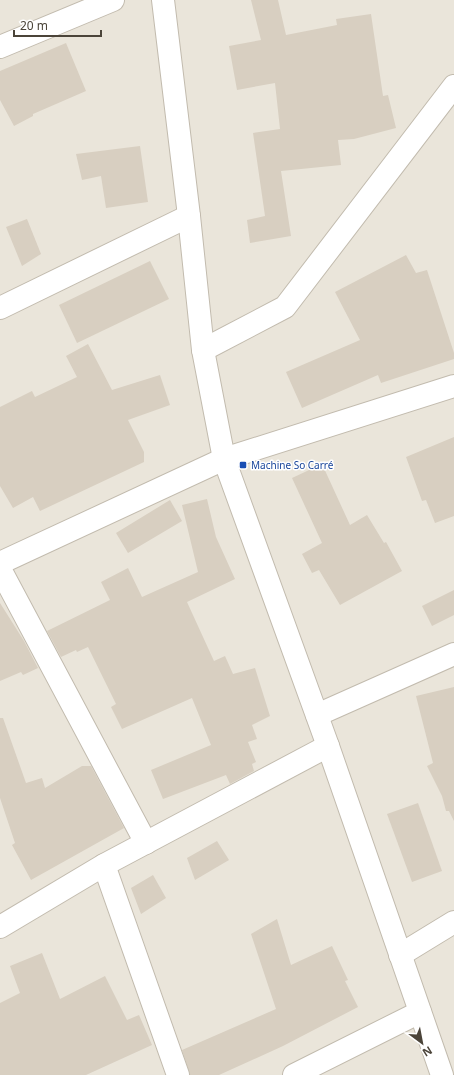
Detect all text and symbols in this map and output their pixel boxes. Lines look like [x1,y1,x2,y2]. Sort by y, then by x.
scale bar [14,12,101,38]
text: 20 m [20,17,48,34]
place label: Machine So Carré [251,458,334,472]
marker: Machine So Carré [238,460,248,470]
north arrow [402,1023,442,1063]
text: N [420,1043,435,1061]

